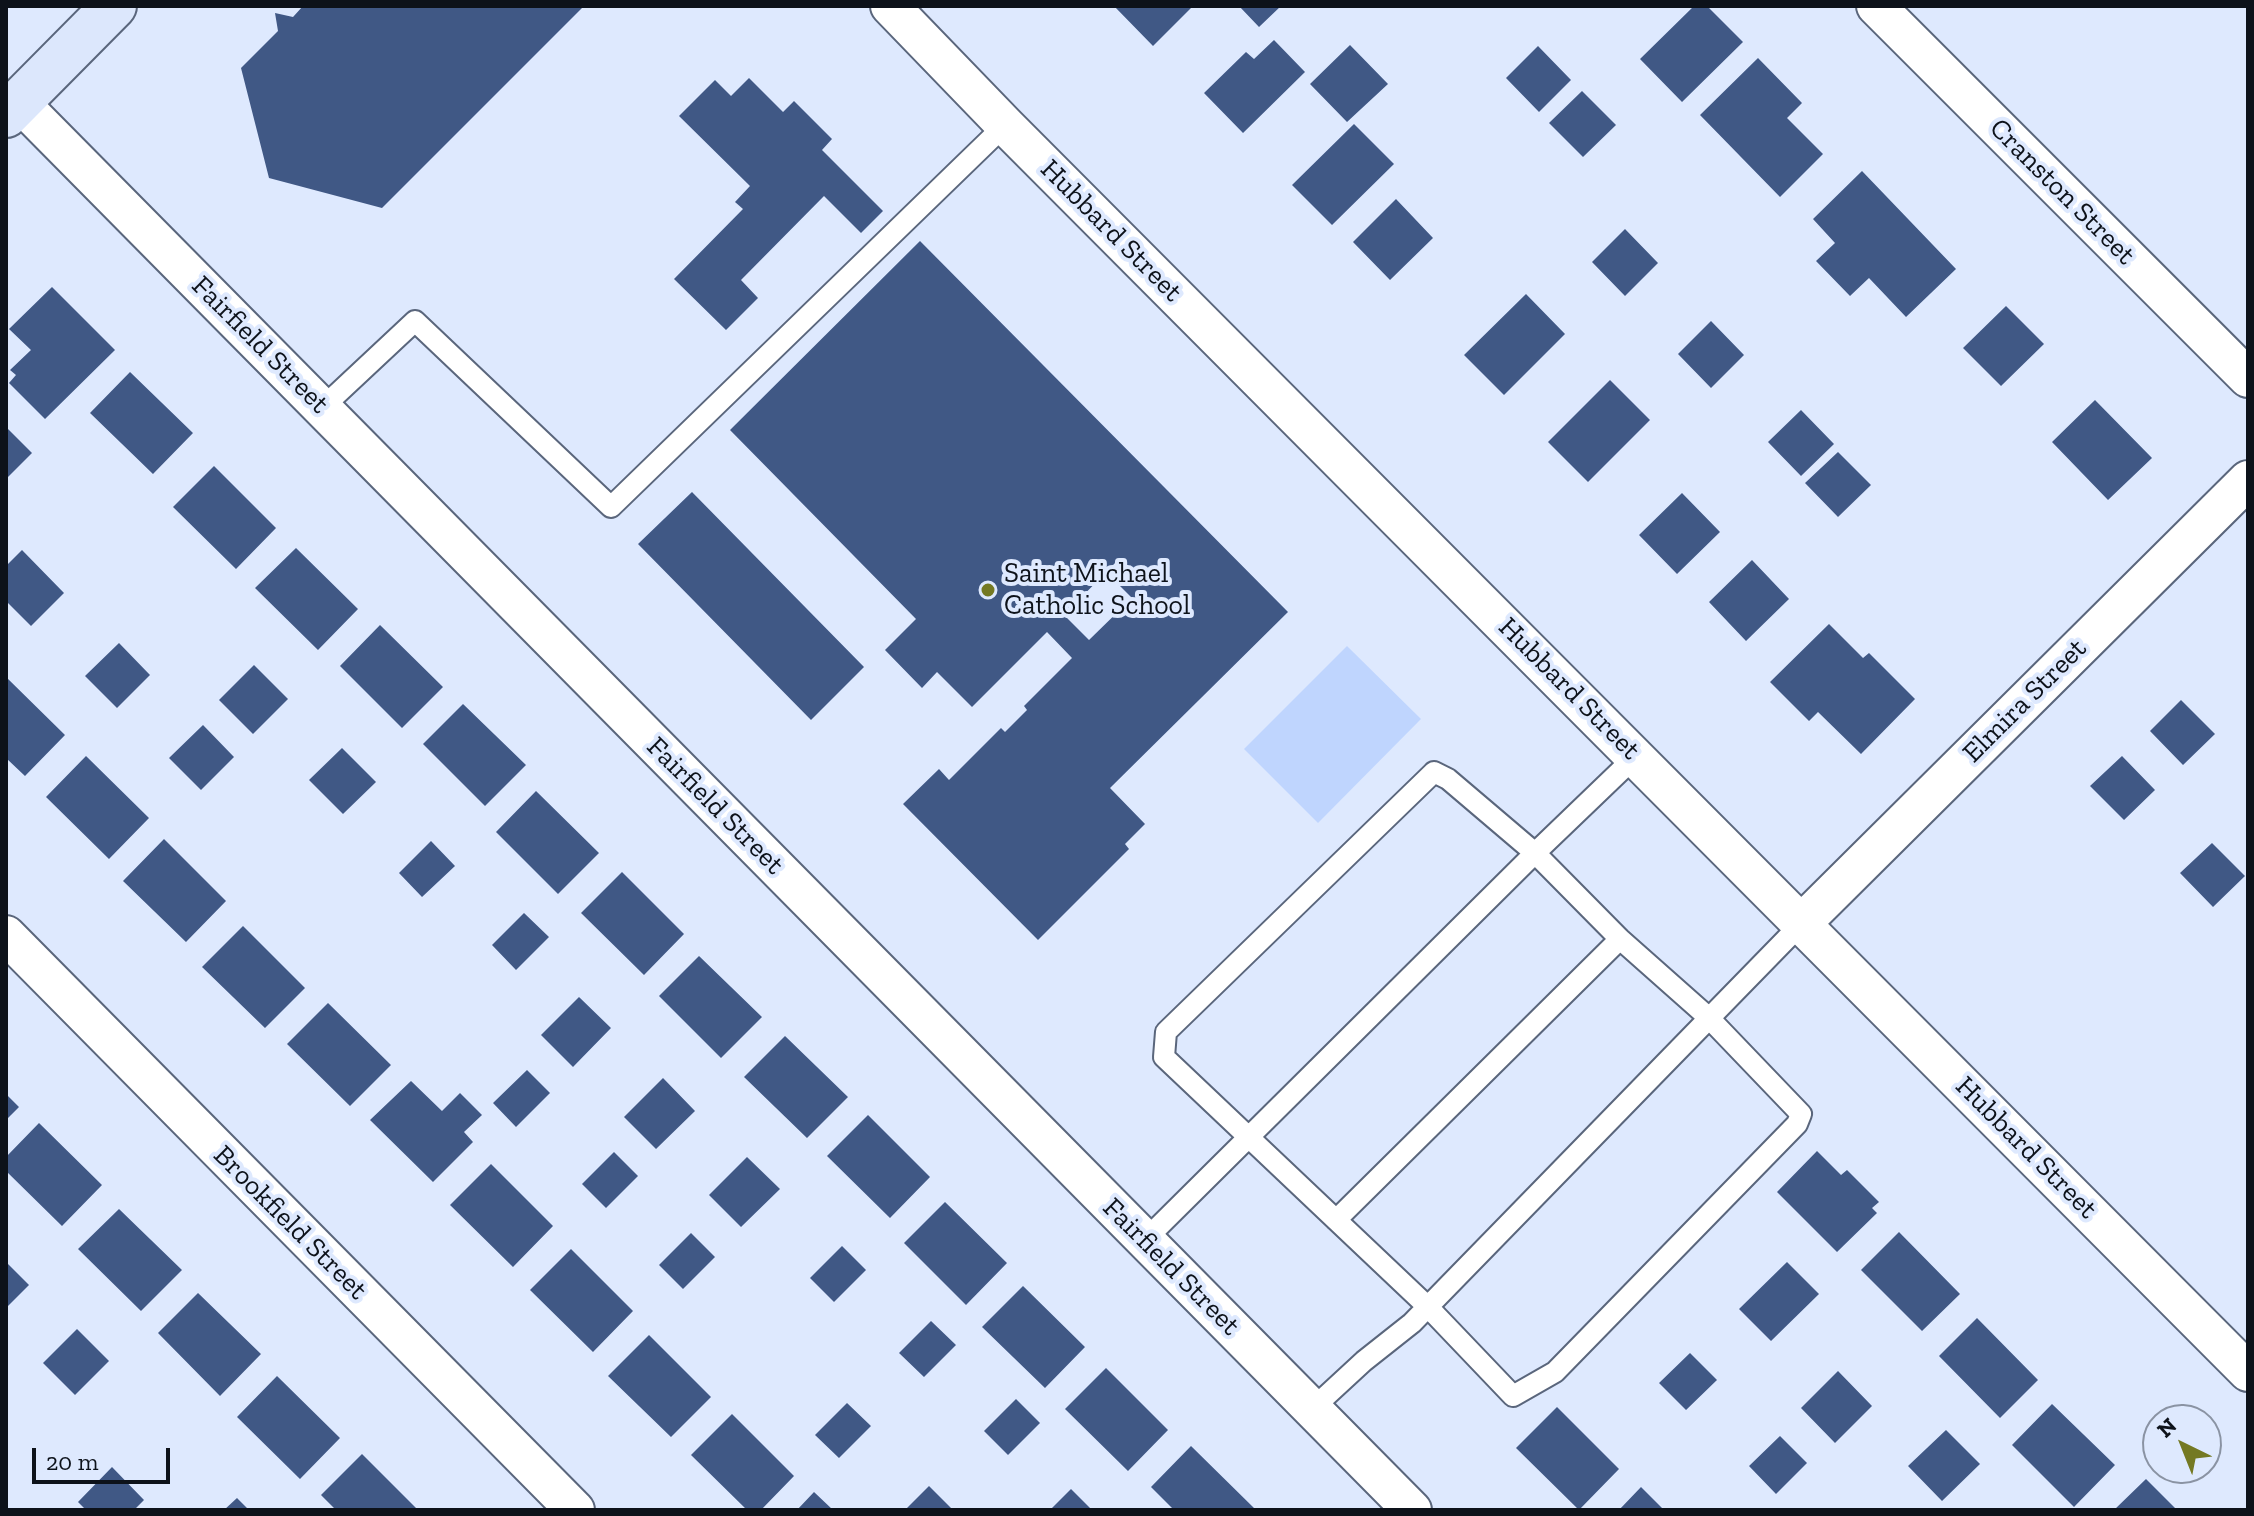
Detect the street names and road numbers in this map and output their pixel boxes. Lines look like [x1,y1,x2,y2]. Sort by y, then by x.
street label: Cranston Street [1982,112,2142,272]
street label: Hubbard Street [1033,153,1189,309]
street label: Fairfield Street [184,269,336,421]
street label: Hubbard Street [1491,611,1647,767]
street label: Elmira Street [1956,632,2094,770]
street label: Fairfield Street [639,730,791,882]
street label: Hubbard Street [1948,1070,2104,1226]
street label: Brookfield Street [206,1139,374,1307]
street label: Fairfield Street [1095,1191,1247,1343]

